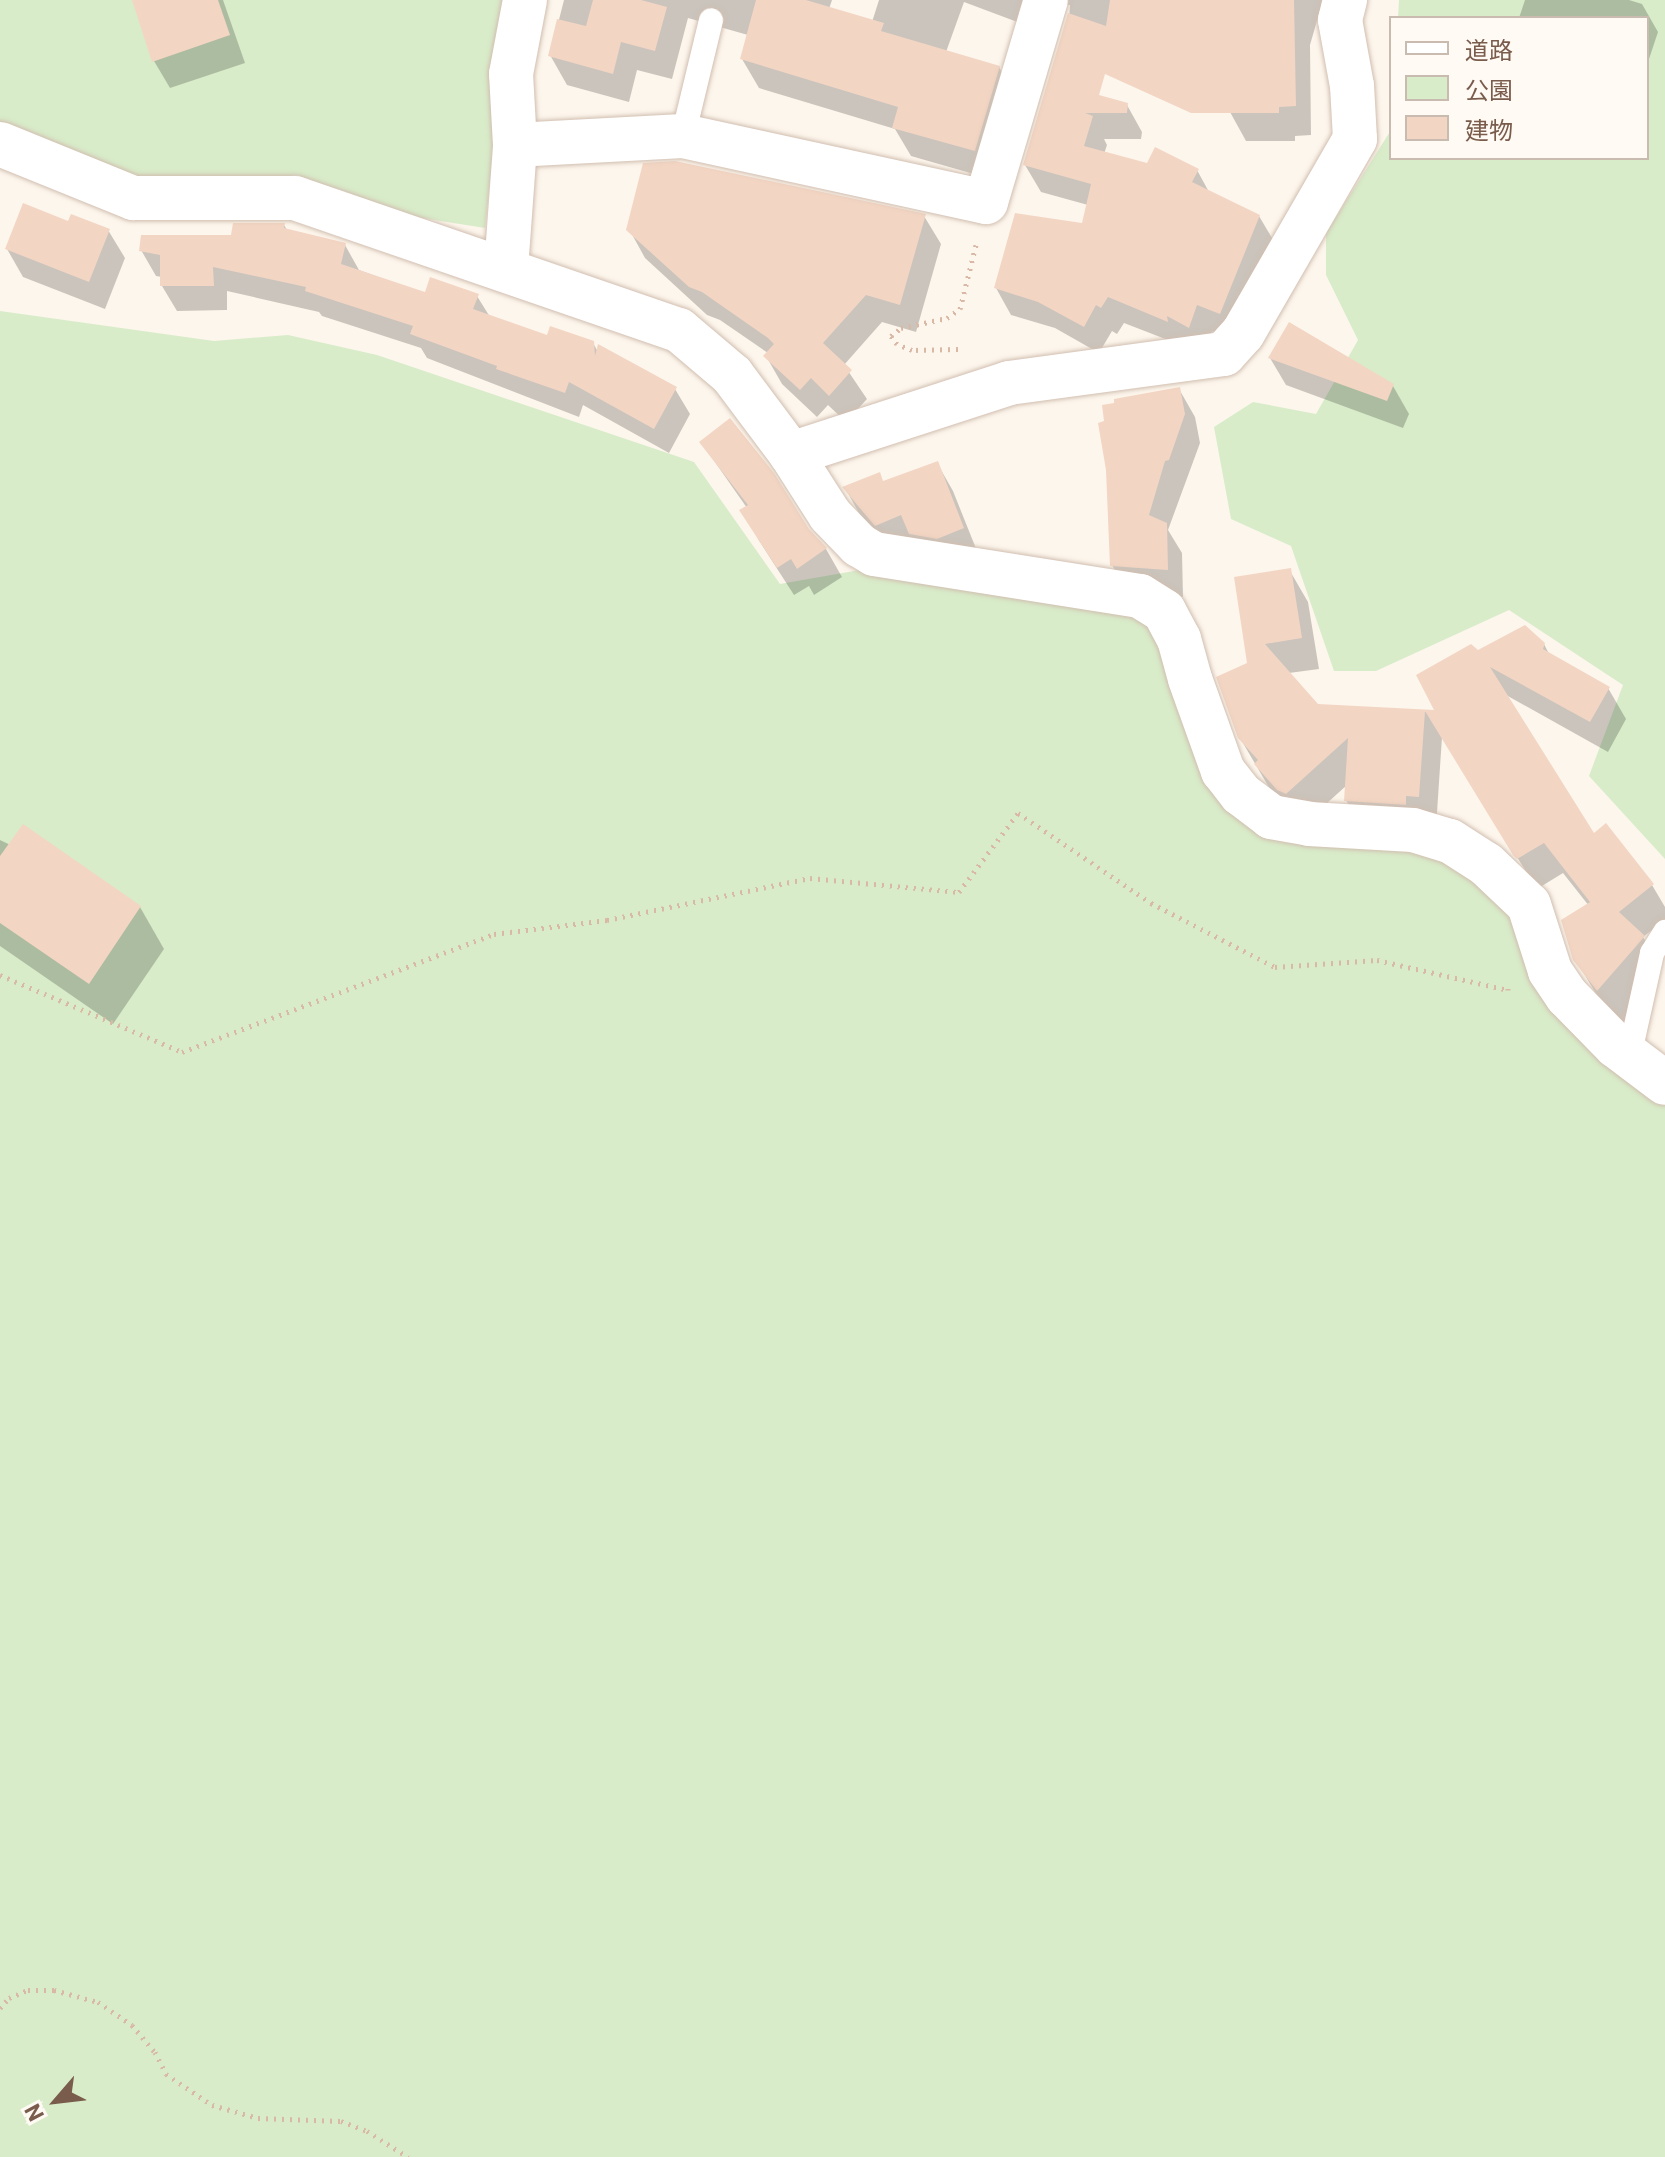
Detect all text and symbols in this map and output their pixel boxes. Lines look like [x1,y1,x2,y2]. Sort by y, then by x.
legend [1389,16,1649,160]
text: 道路 [1465,37,1513,65]
text: 公園 [1465,77,1513,105]
text: 建物 [1465,117,1513,145]
north arrow [16,2061,96,2141]
text: N [20,2100,49,2125]

